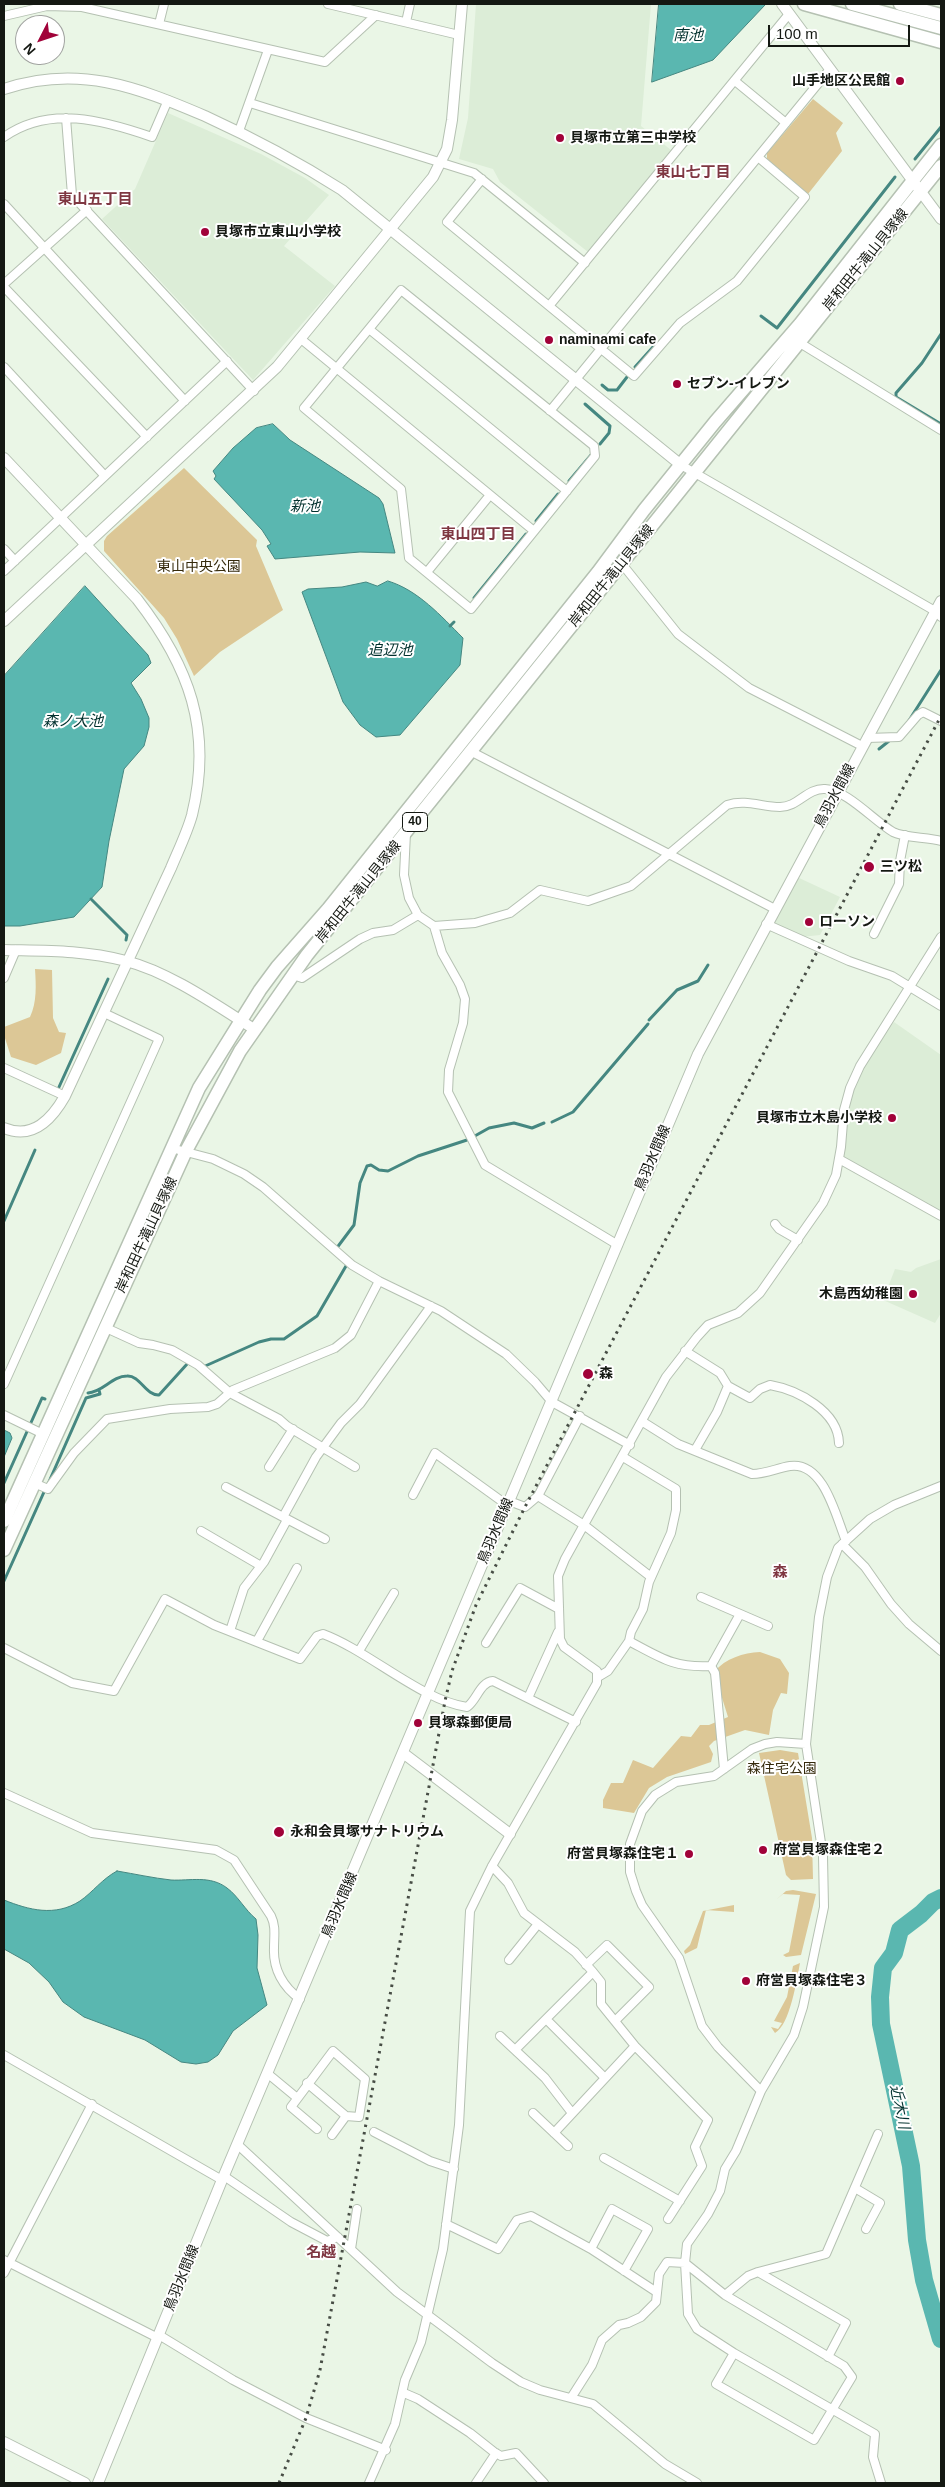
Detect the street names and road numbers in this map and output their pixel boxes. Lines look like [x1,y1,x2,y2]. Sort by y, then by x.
street label: 岸和田牛滝山貝塚線 [820,206,912,314]
street label: 岸和田牛滝山貝塚線 [566,522,658,630]
street label: 鳥羽水間線 [811,761,859,831]
road number: 40 [402,812,428,832]
street label: 岸和田牛滝山貝塚線 [313,838,405,946]
street label: 鳥羽水間線 [632,1123,674,1193]
street label: 岸和田牛滝山貝塚線 [113,1174,181,1296]
street label: 鳥羽水間線 [475,1496,517,1566]
street label: 鳥羽水間線 [319,1870,361,1940]
street label: 鳥羽水間線 [161,2242,203,2314]

